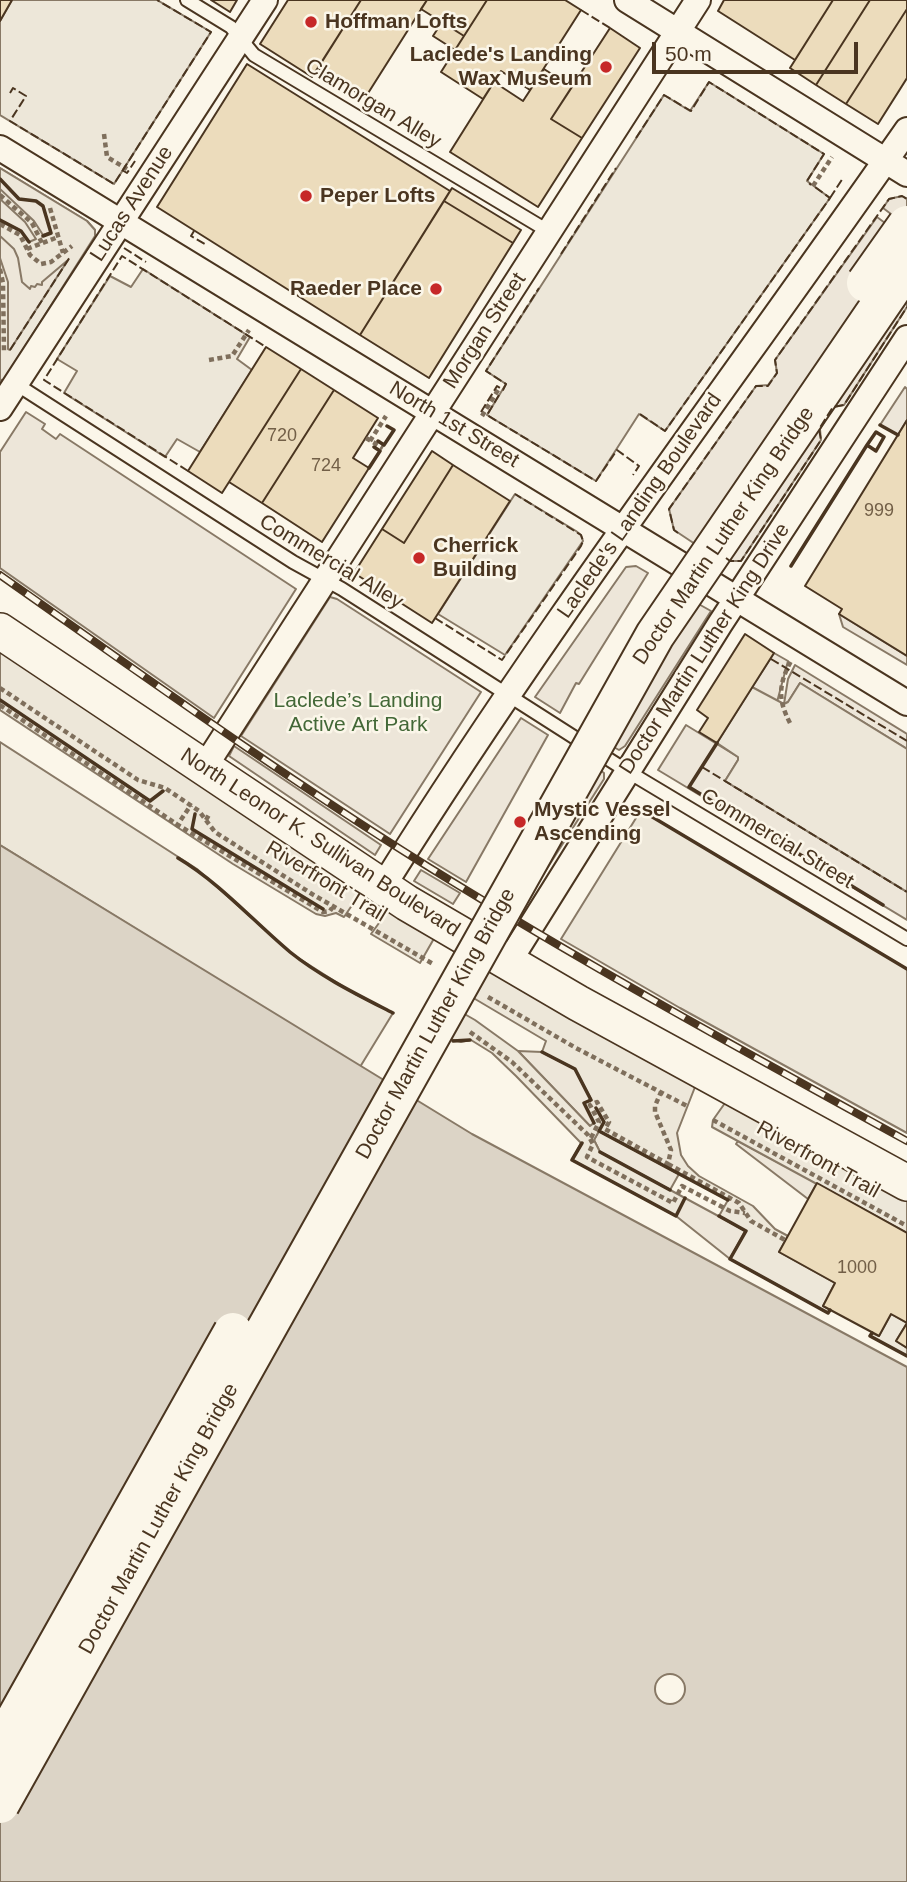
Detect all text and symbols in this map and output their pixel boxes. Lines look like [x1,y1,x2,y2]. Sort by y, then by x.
place label: Hoffman Lofts [325,9,467,35]
marker: Hoffman Lofts [303,14,319,30]
scale bar [655,28,862,72]
place label: Laclede's Landing Wax Museum [410,42,592,92]
text: 50 m [665,42,712,65]
street label: Clamorgan Alley [300,54,446,154]
marker: Laclede's Landing Wax Museum [598,59,614,75]
street label: Lucas Avenue [85,141,179,267]
place label: Peper Lofts [320,183,436,209]
marker: Peper Lofts [298,188,314,204]
street label: Morgan Street [438,268,532,394]
place label: Raeder Place [290,276,422,302]
marker: Raeder Place [428,281,444,297]
street label: North 1st Street [384,376,524,474]
street label: Laclede's Landing Boulevard [553,389,727,623]
street label: Doctor Martin Luther King Bridge [628,402,820,670]
house number: 720 [267,425,297,447]
house number: 724 [311,455,341,477]
house number: 999 [864,500,894,522]
street label: Commercial Alley [254,509,408,615]
street label: Doctor Martin Luther King Drive [614,519,796,779]
place label: Cherrick Building [433,533,518,583]
marker: Cherrick Building [411,550,427,566]
park label: Laclede’s Landing Active Art Park [274,688,442,738]
street label: North Leonor K. Sullivan Boulevard [176,743,464,943]
street label: Commercial Street [696,783,858,895]
place label: Mystic Vessel Ascending [534,797,671,847]
marker: Mystic Vessel Ascending [512,814,528,830]
street label: Riverfront Trail [261,836,391,928]
street label: Doctor Martin Luther King Bridge [351,884,521,1164]
street label: Riverfront Trail [752,1116,884,1204]
house number: 1000 [837,1257,877,1279]
street label: Doctor Martin Luther King Bridge [74,1379,244,1659]

